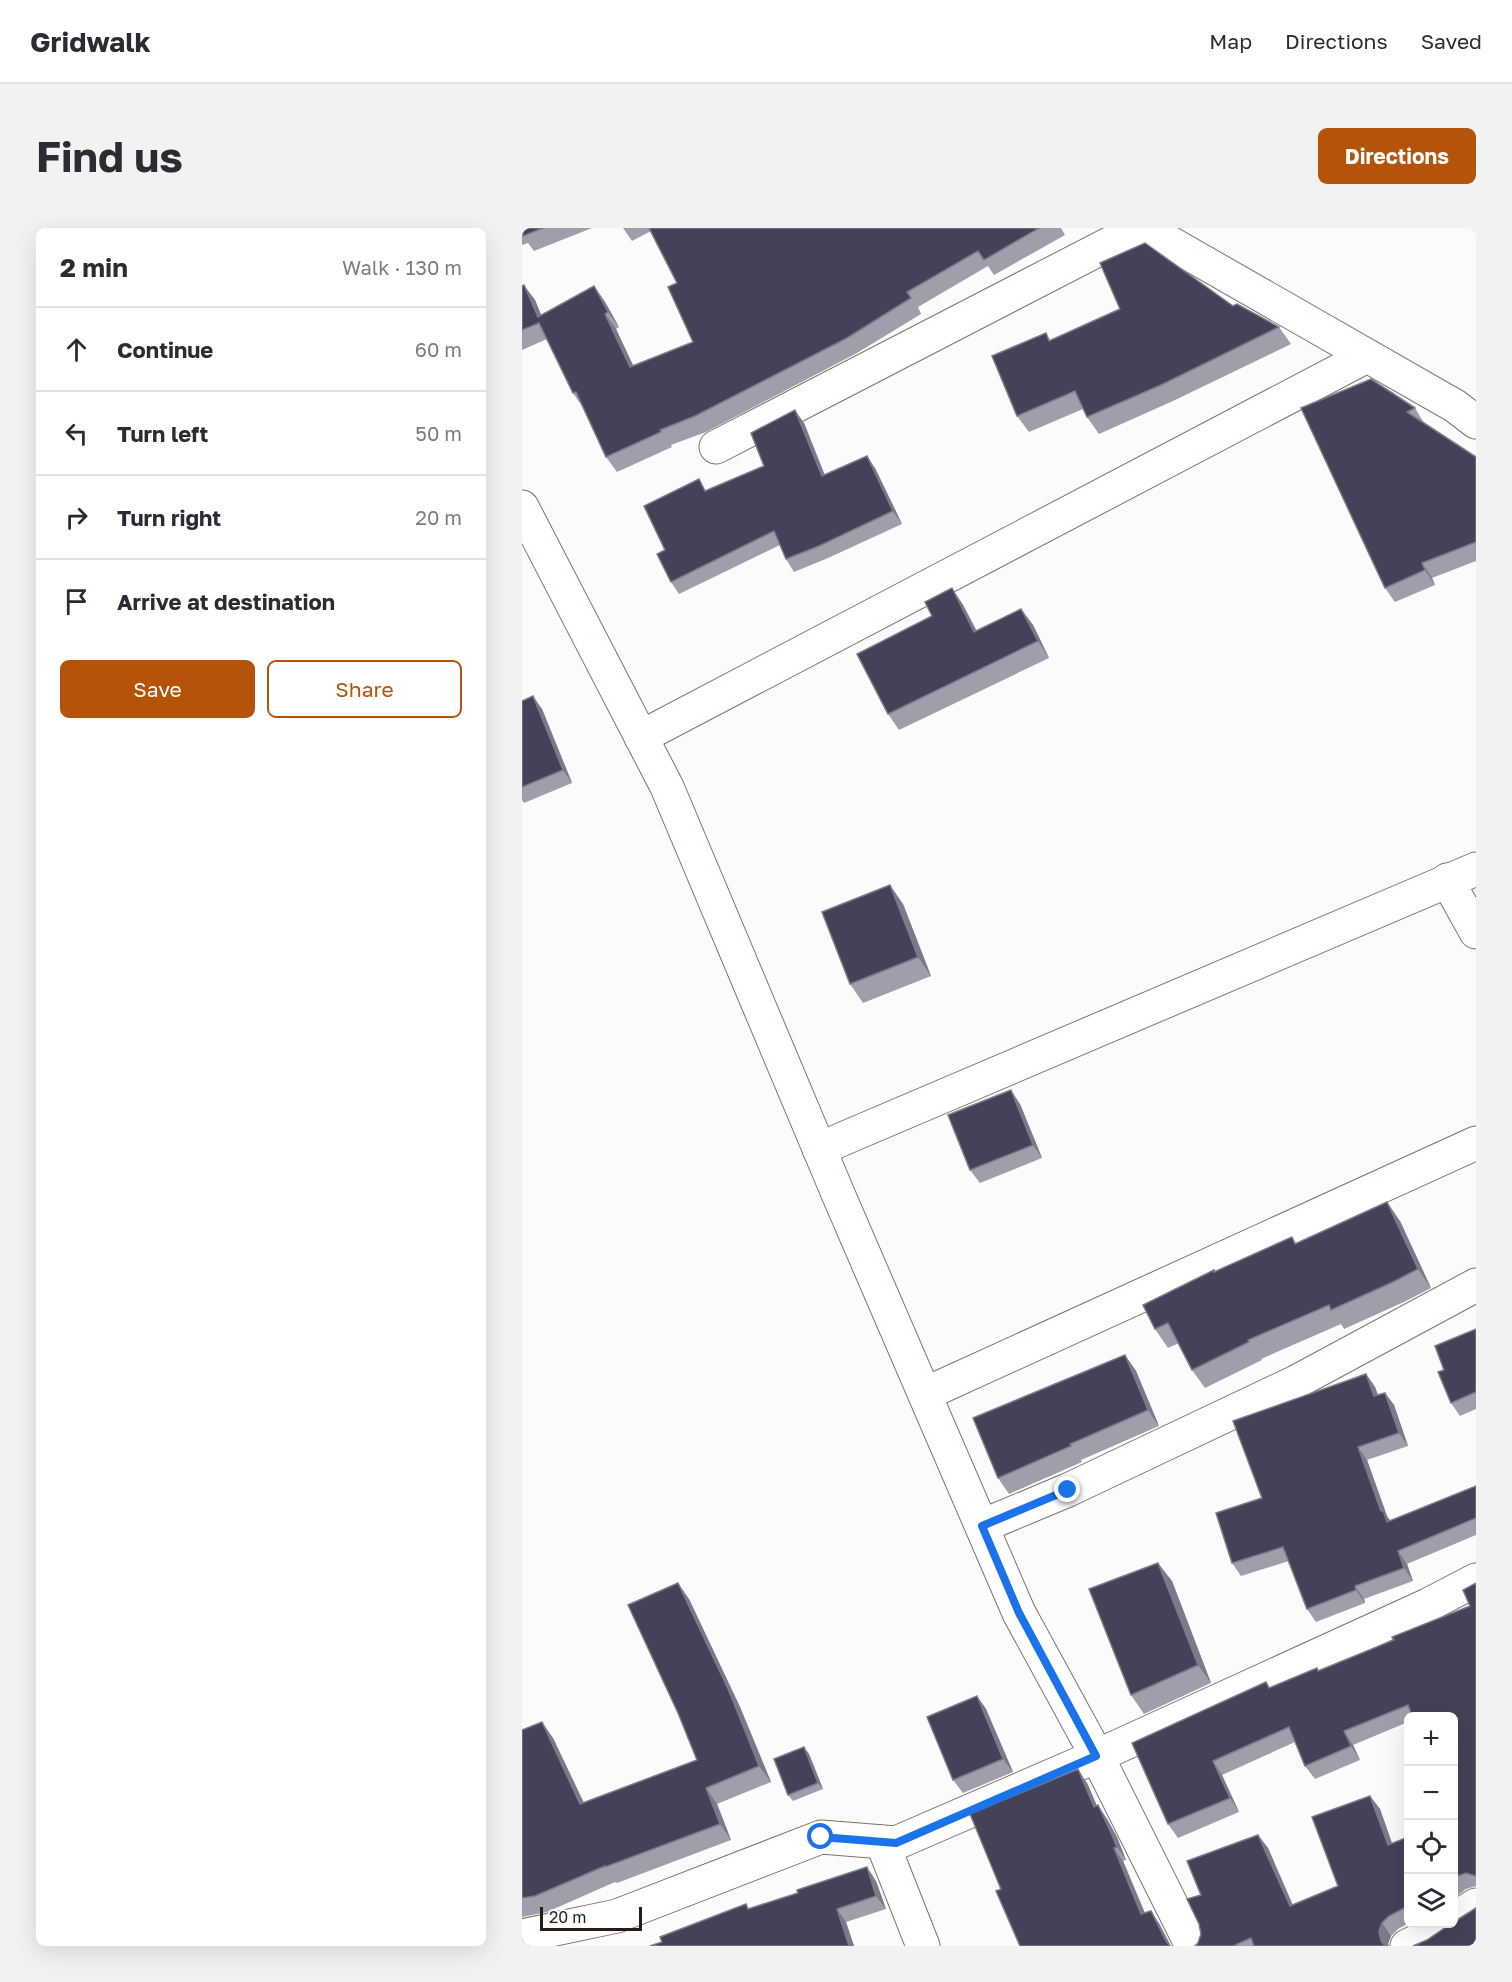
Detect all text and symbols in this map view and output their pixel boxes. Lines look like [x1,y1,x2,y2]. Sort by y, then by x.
text: Gridwalk [30,25,151,58]
text: Map [1209,28,1252,54]
text: Directions [1285,28,1388,54]
text: Saved [1421,28,1482,54]
button: Directions [1318,128,1476,184]
text: Find us [36,131,183,181]
text: 2 min [60,252,128,283]
text: Walk · 130 m [342,255,462,279]
icon: ahead [60,333,93,366]
text: Continue [117,336,213,363]
text: 60 m [415,337,462,361]
icon: left [60,417,93,450]
text: Turn left [117,420,208,447]
text: 50 m [415,421,462,445]
icon: right [60,501,93,534]
text: Turn right [117,504,221,531]
text: 20 m [415,505,462,529]
icon: arrive [60,585,93,618]
text: Arrive at destination [117,588,335,615]
button: Save [60,660,255,718]
button: Share [267,660,462,718]
route end [1054,1476,1080,1502]
map controls [1404,1712,1458,1928]
button: + [1404,1712,1458,1766]
button: − [1404,1766,1458,1820]
button: locate [1404,1820,1458,1874]
route start [807,1823,833,1849]
button: layers [1404,1874,1458,1928]
scale bar [540,1904,642,1932]
text: 20 m [549,1907,586,1927]

